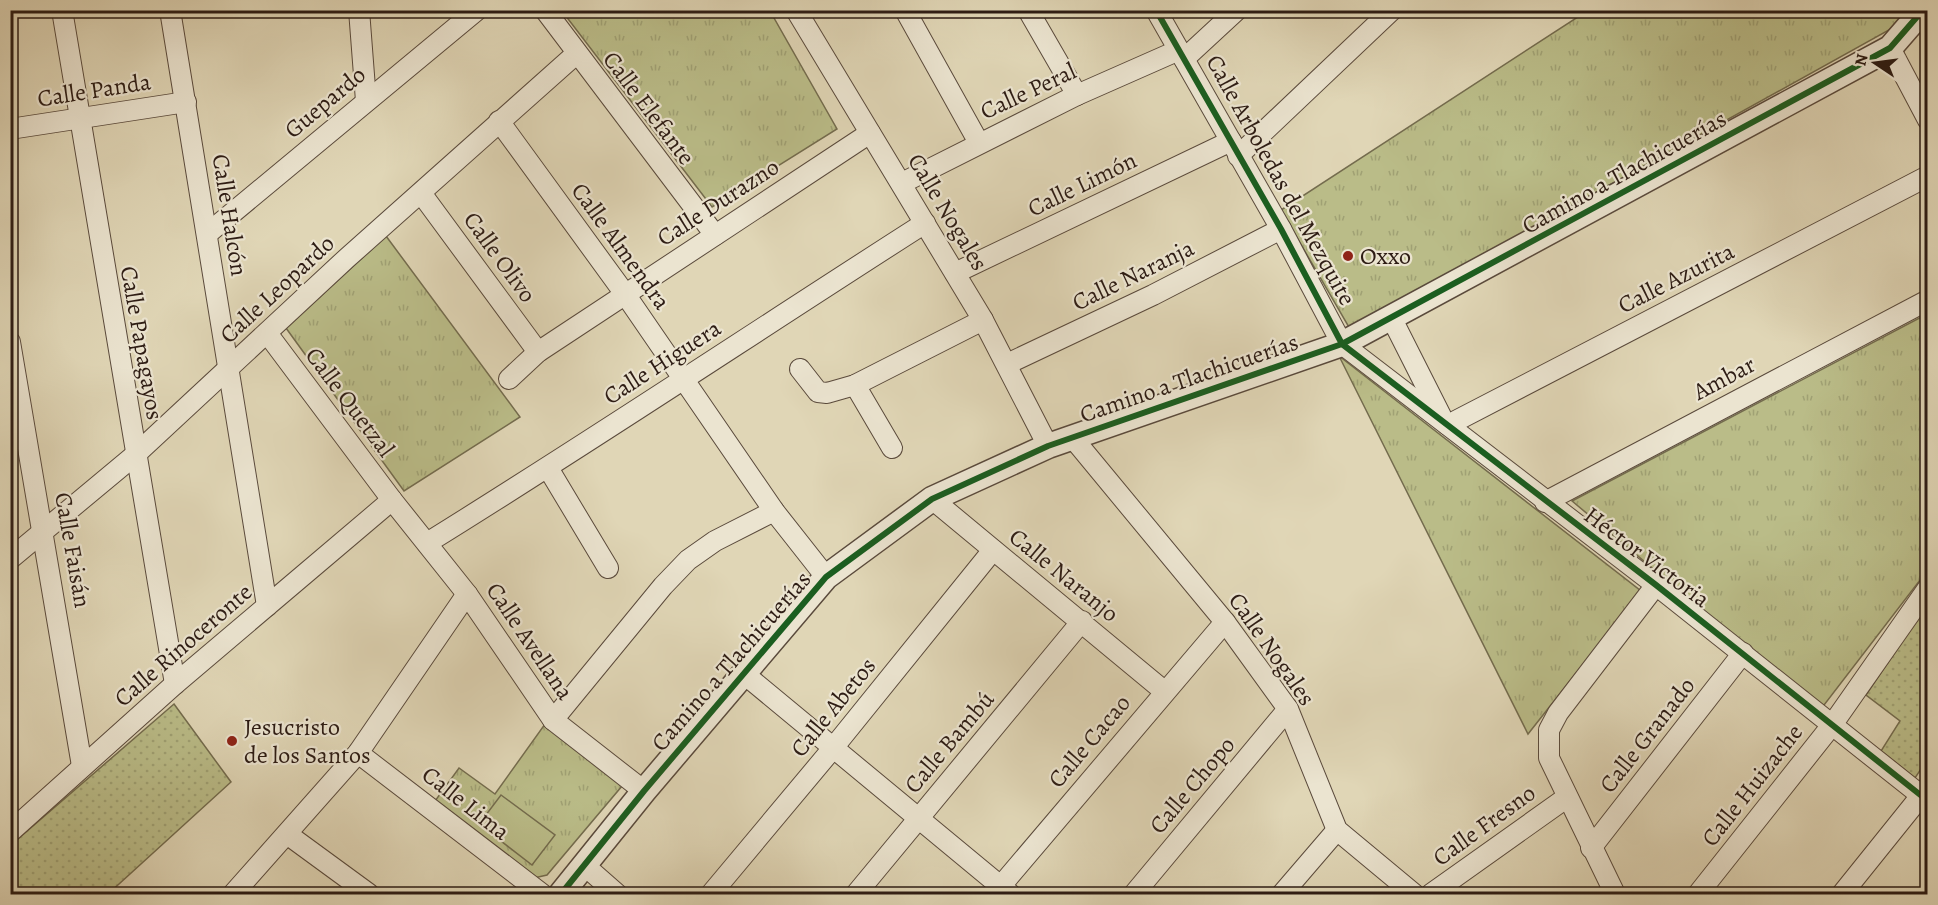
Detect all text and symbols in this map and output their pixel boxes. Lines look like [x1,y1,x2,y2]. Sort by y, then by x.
north arrow [1845,33,1905,93]
street label: Calle Elefante [596,45,702,171]
street label: Calle Arboledas del Mezquite [1199,49,1363,311]
text: N [1849,51,1873,68]
street label: Calle Peral [975,55,1081,127]
street label: Guepardo [278,59,372,145]
street label: Calle Panda [35,65,154,115]
street label: Camino a Tlachicuerías [1516,102,1732,242]
street label: Calle Limón [1022,144,1142,224]
street label: Calle Nogales [900,147,996,277]
street label: Calle Durazno [651,151,785,253]
street label: Calle Halcón [205,152,255,278]
street label: Calle Almendra [564,176,678,317]
street label: Calle Olivo [456,205,544,309]
street label: Calle Leopardo [213,228,341,350]
street label: Calle Naranja [1067,231,1200,318]
street label: Calle Azurita [1612,235,1740,321]
place label: Oxxo [1360,240,1411,272]
marker: Oxxo [1341,249,1355,263]
street label: Calle Papagayos [113,264,171,422]
street label: Calle Higuera [597,312,728,412]
street label: Camino a Tlachicuerías [1075,326,1303,430]
street label: Calle Quetzal [298,341,402,464]
street label: Ambar [1686,348,1761,408]
street label: Calle Faisán [47,490,99,610]
street label: Héctor Victoria [1577,499,1717,615]
street label: Calle Naranjo [1002,521,1126,629]
street label: Camino a Tlachicuerías [644,564,818,758]
street label: Calle Rinoceronte [107,576,259,714]
street label: Calle Avellana [479,576,582,707]
street label: Calle Nogales [1221,586,1323,712]
street label: Calle Abetos [783,651,883,763]
street label: Calle Granado [1592,671,1702,799]
street label: Calle Bambú [897,684,1001,800]
street label: Calle Cacao [1041,688,1138,794]
place label: Jesucristo de los Santos [244,711,371,771]
street label: Calle Huizache [1694,717,1810,853]
street label: Calle Chopo [1142,730,1242,840]
marker: Jesucristo de los Santos [225,734,239,748]
street label: Calle Lima [415,759,517,848]
street label: Calle Fresno [1426,777,1542,873]

